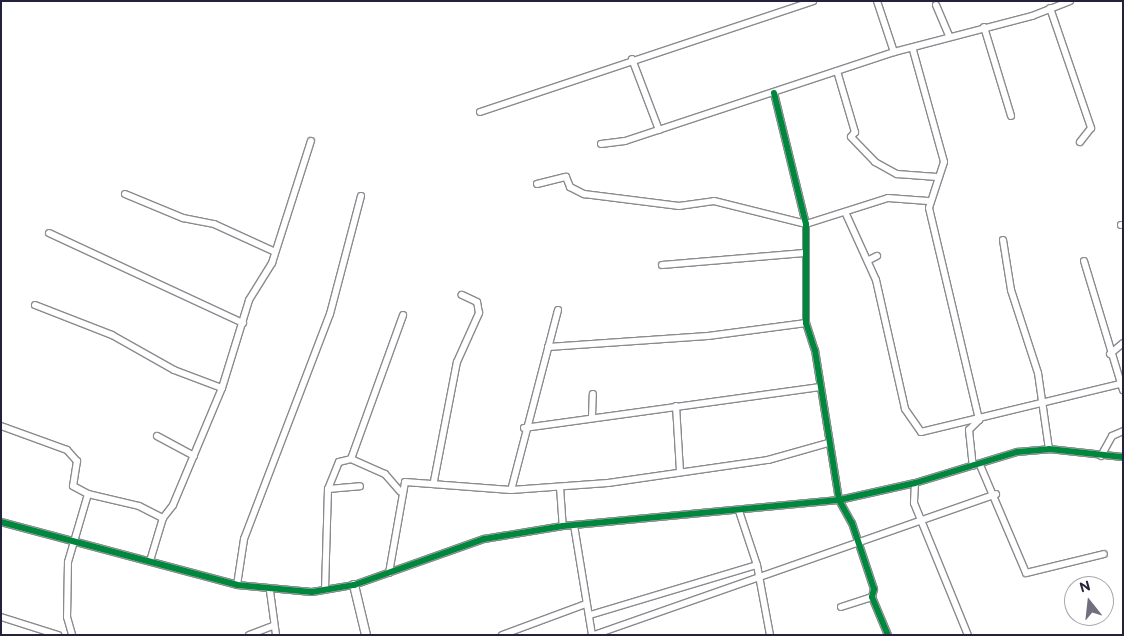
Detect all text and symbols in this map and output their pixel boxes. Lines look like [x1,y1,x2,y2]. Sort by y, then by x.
north arrow [1064,576,1114,626]
text: N [1078,577,1092,597]

